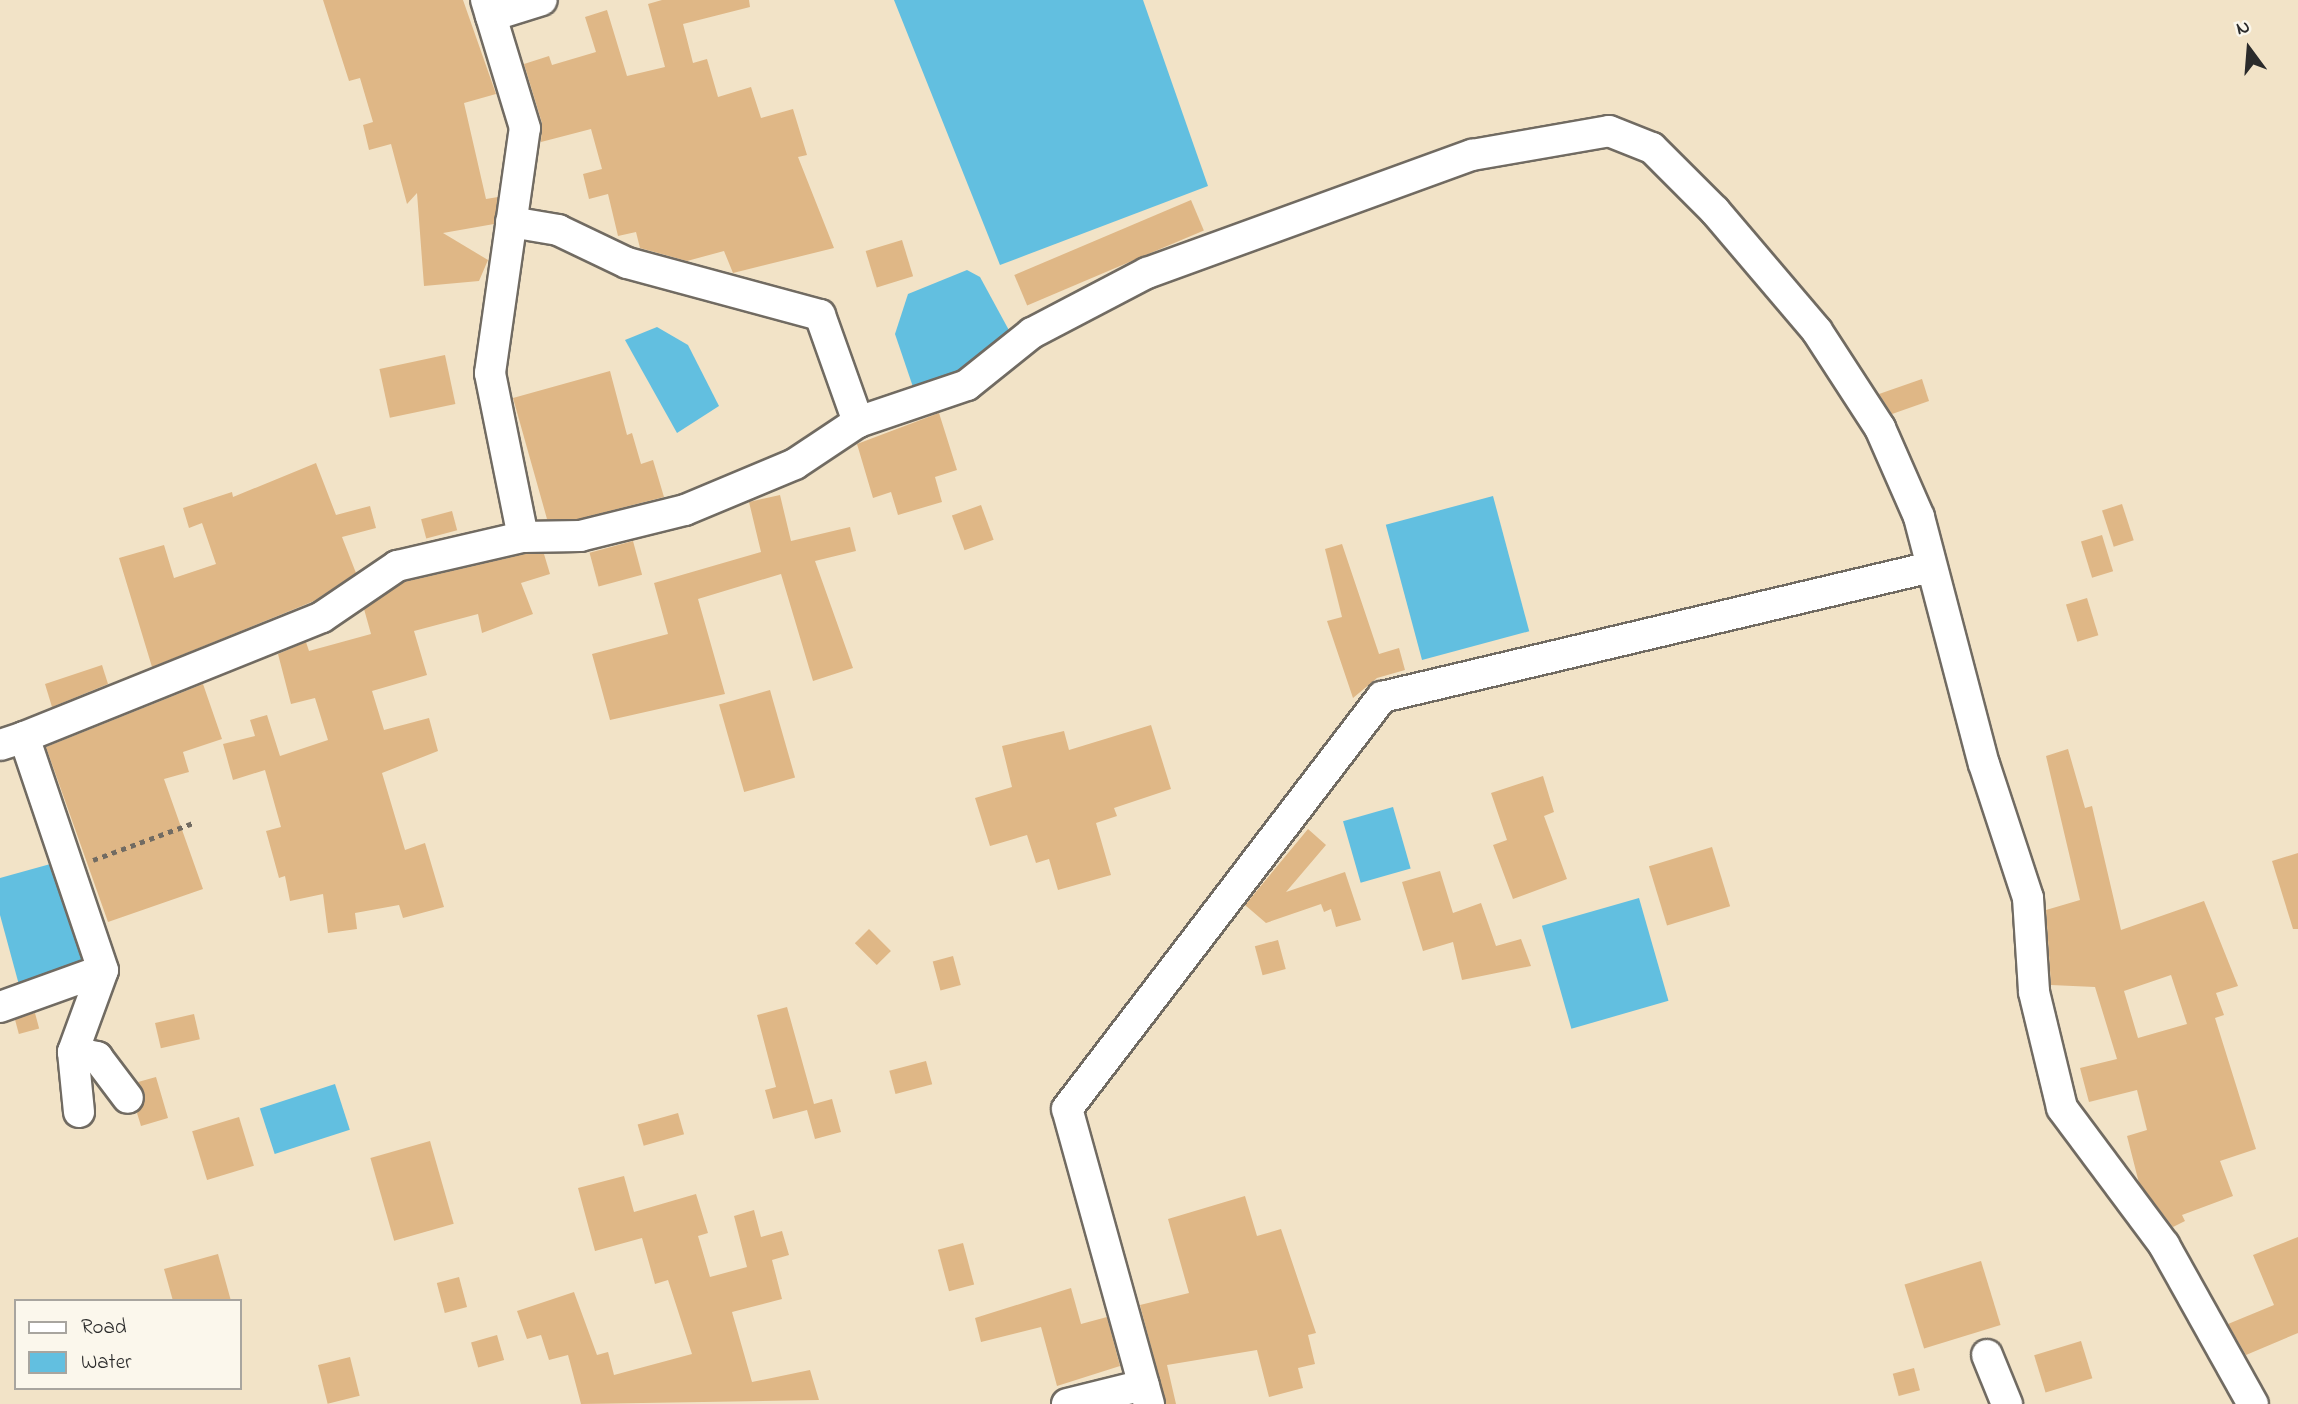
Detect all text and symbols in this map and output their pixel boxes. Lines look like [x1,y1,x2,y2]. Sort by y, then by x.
north arrow [2214,14,2284,84]
text: N [2233,14,2253,43]
legend [14,1299,242,1390]
text: Road [81,1313,127,1343]
text: Water [81,1348,132,1378]

